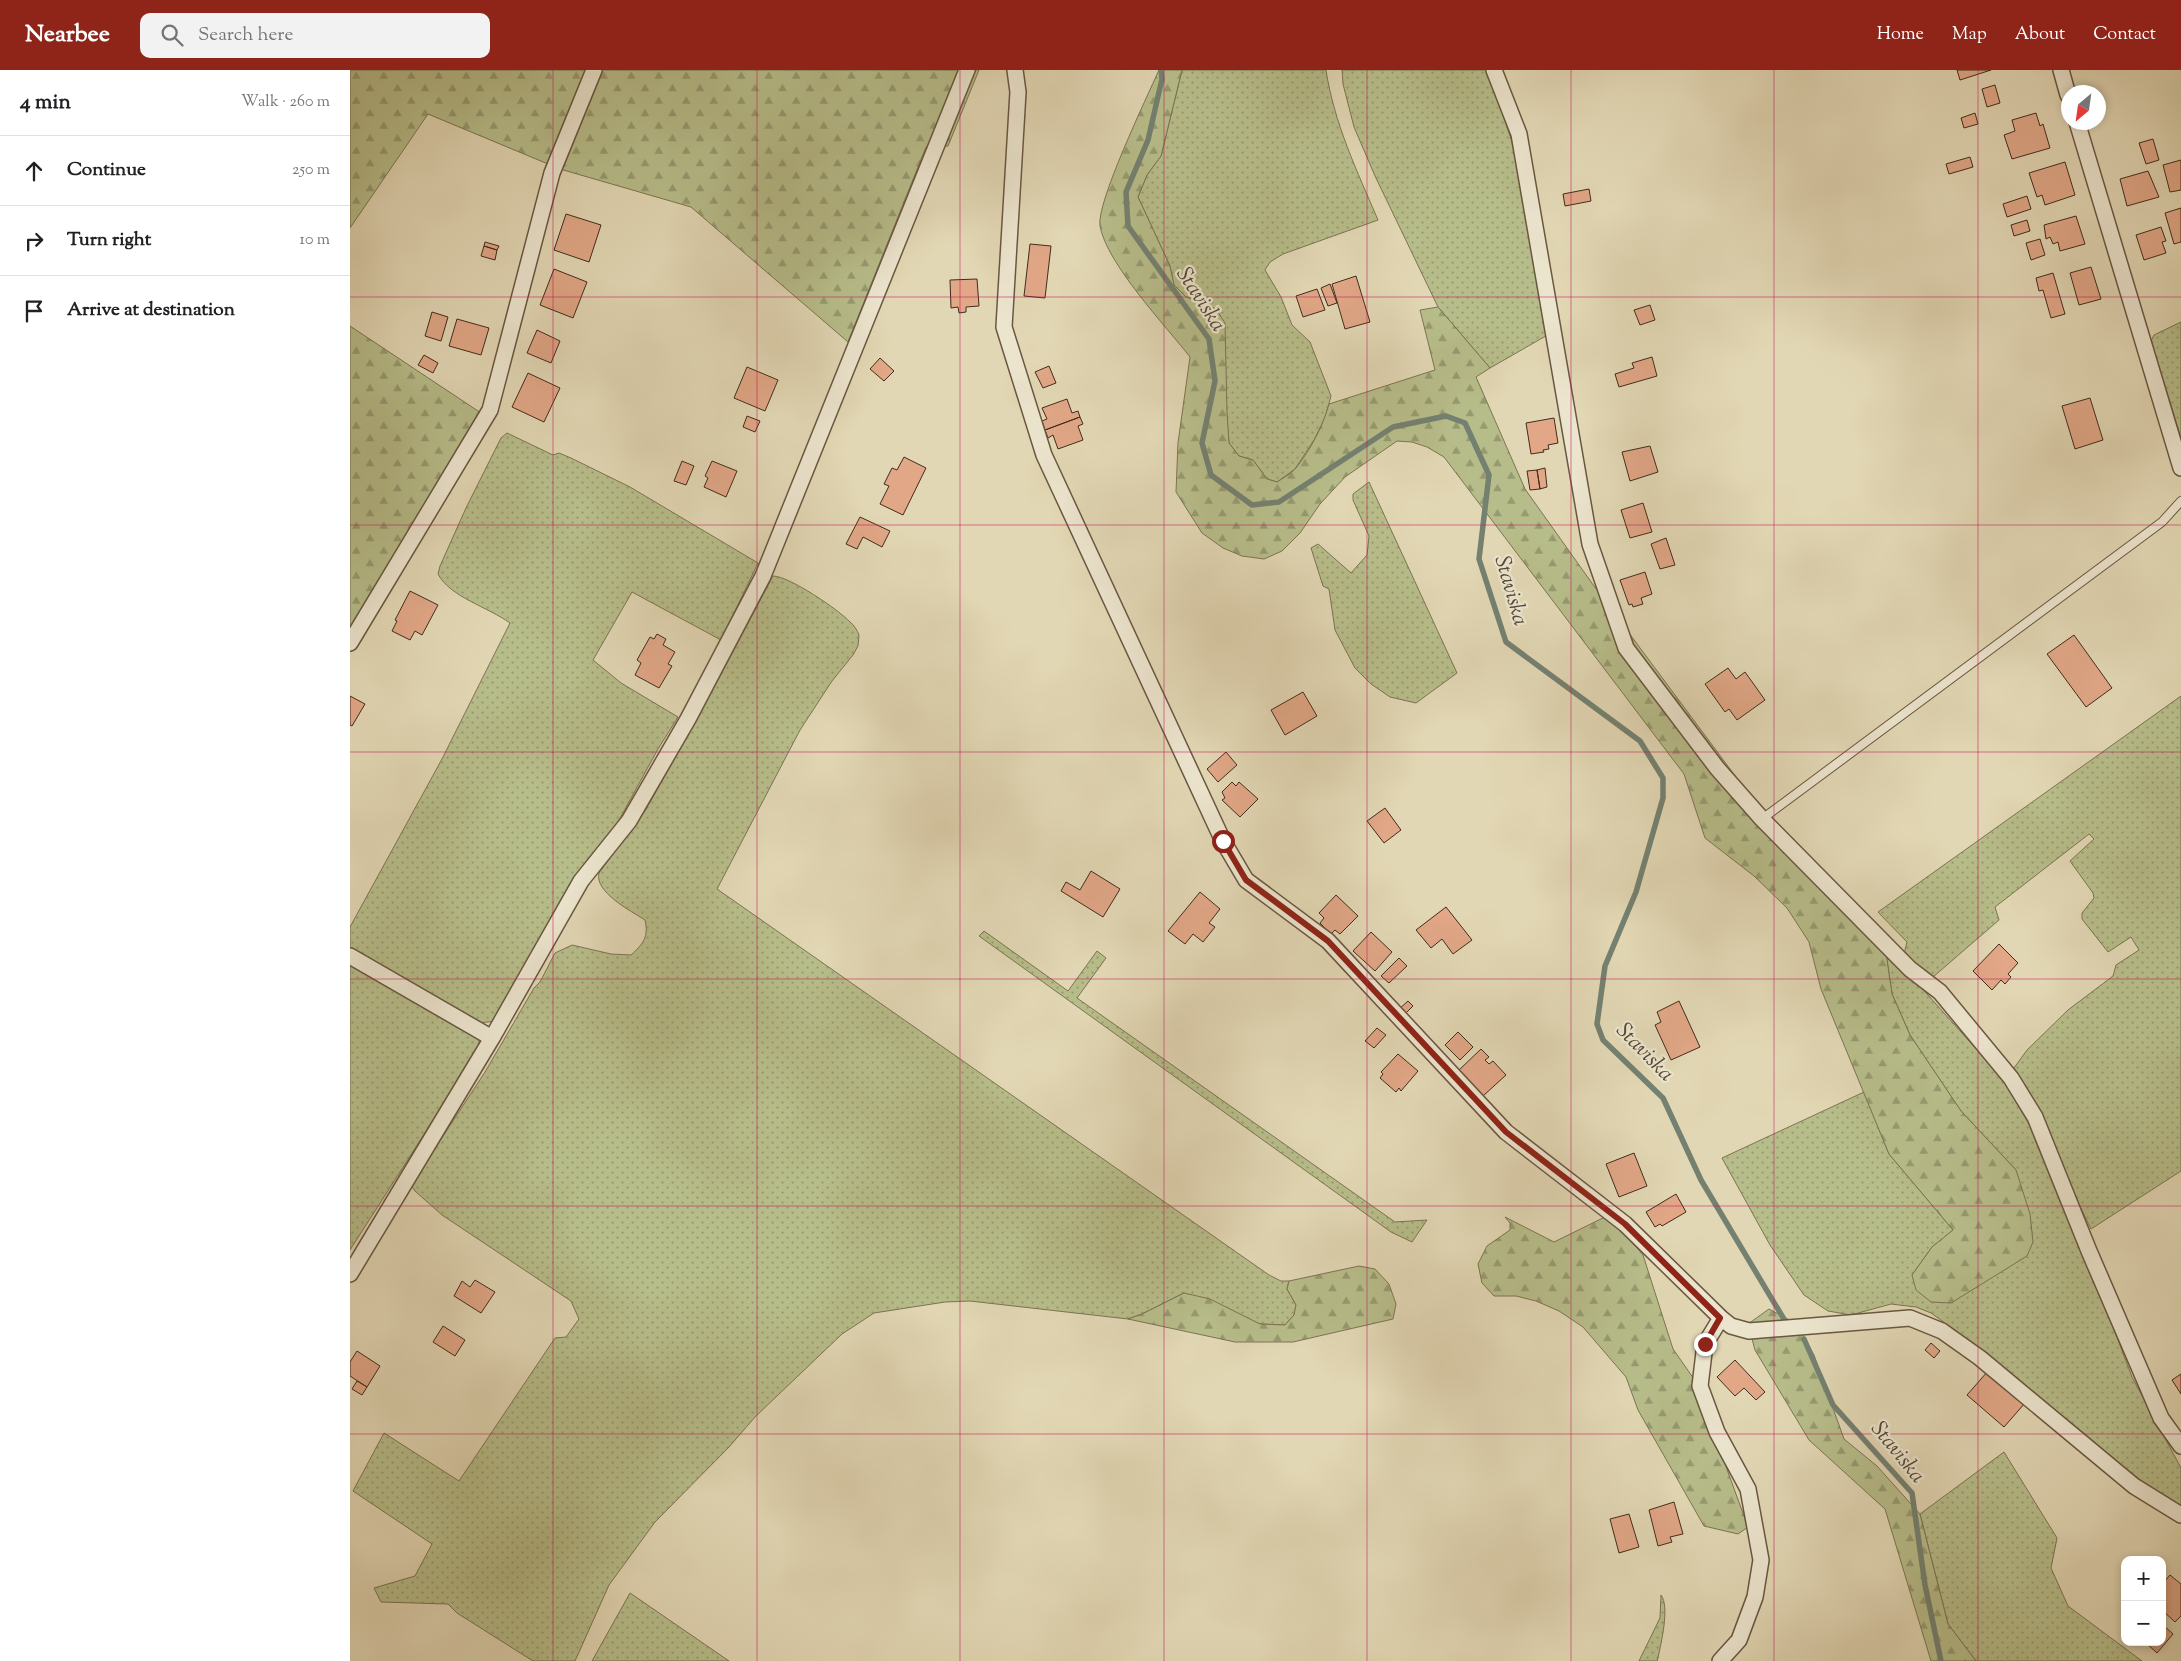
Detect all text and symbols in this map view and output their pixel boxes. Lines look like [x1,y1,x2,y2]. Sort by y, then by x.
search box [140,13,490,58]
text: Nearbee [25,18,110,52]
icon: search [158,21,186,49]
text: Search here [198,22,293,49]
text: Home [1877,22,1924,48]
text: Map [1952,22,1987,48]
text: About [2015,22,2065,48]
text: Contact [2093,22,2156,48]
north arrow [2061,85,2106,130]
text: 4 min [20,88,71,118]
text: Walk · 260 m [241,91,330,114]
icon: ahead [20,157,48,185]
text: Continue [67,157,146,184]
text: 250 m [292,159,330,182]
icon: right [20,227,48,255]
text: Turn right [67,227,151,254]
text: 10 m [300,229,330,252]
water label: Staviska [1167,261,1233,339]
icon: arrive [20,297,48,325]
text: Arrive at destination [67,297,235,324]
water label: Staviska [1485,552,1535,630]
route start [1212,830,1235,853]
water label: Staviska [1608,1016,1680,1090]
route end [1694,1333,1717,1356]
water label: Staviska [1862,1415,1932,1491]
map controls [2121,1556,2166,1646]
button: + [2121,1556,2166,1601]
button: − [2121,1601,2166,1646]

